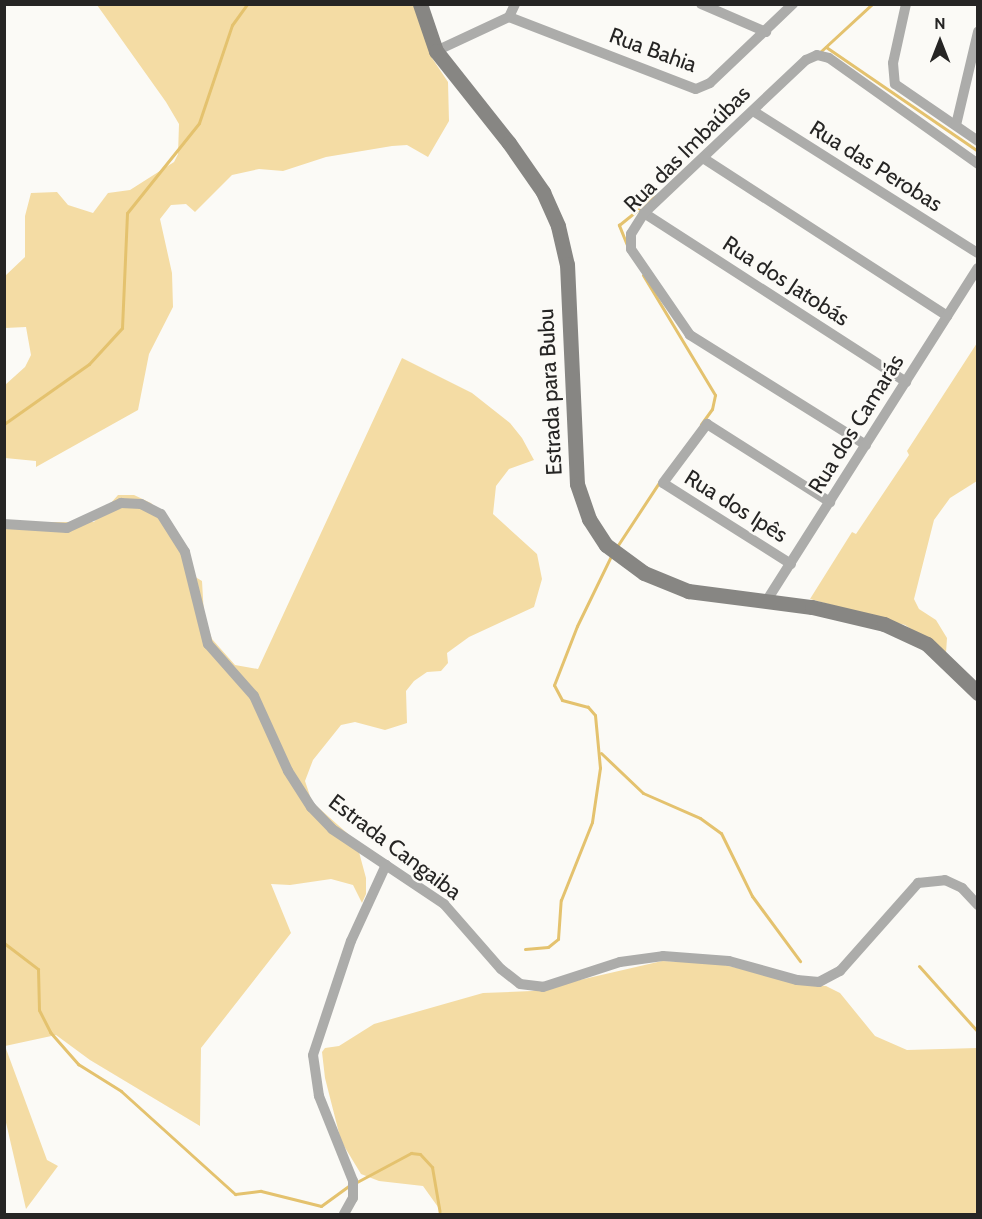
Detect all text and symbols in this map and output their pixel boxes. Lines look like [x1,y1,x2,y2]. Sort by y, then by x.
north arrow [910,12,970,72]
text: N [934,14,946,33]
street label: Rua Bahia [606,22,700,78]
street label: Rua das Imbaúbas [618,80,756,218]
street label: Rua das Perobas [805,115,947,217]
street label: Rua dos Jatobás [718,230,854,332]
street label: Estrada para Bubu [532,308,568,476]
street label: Rua dos Camarás [803,350,909,498]
street label: Rua dos Ipês [680,464,792,548]
street label: Estrada Cangaiba [324,789,466,905]

